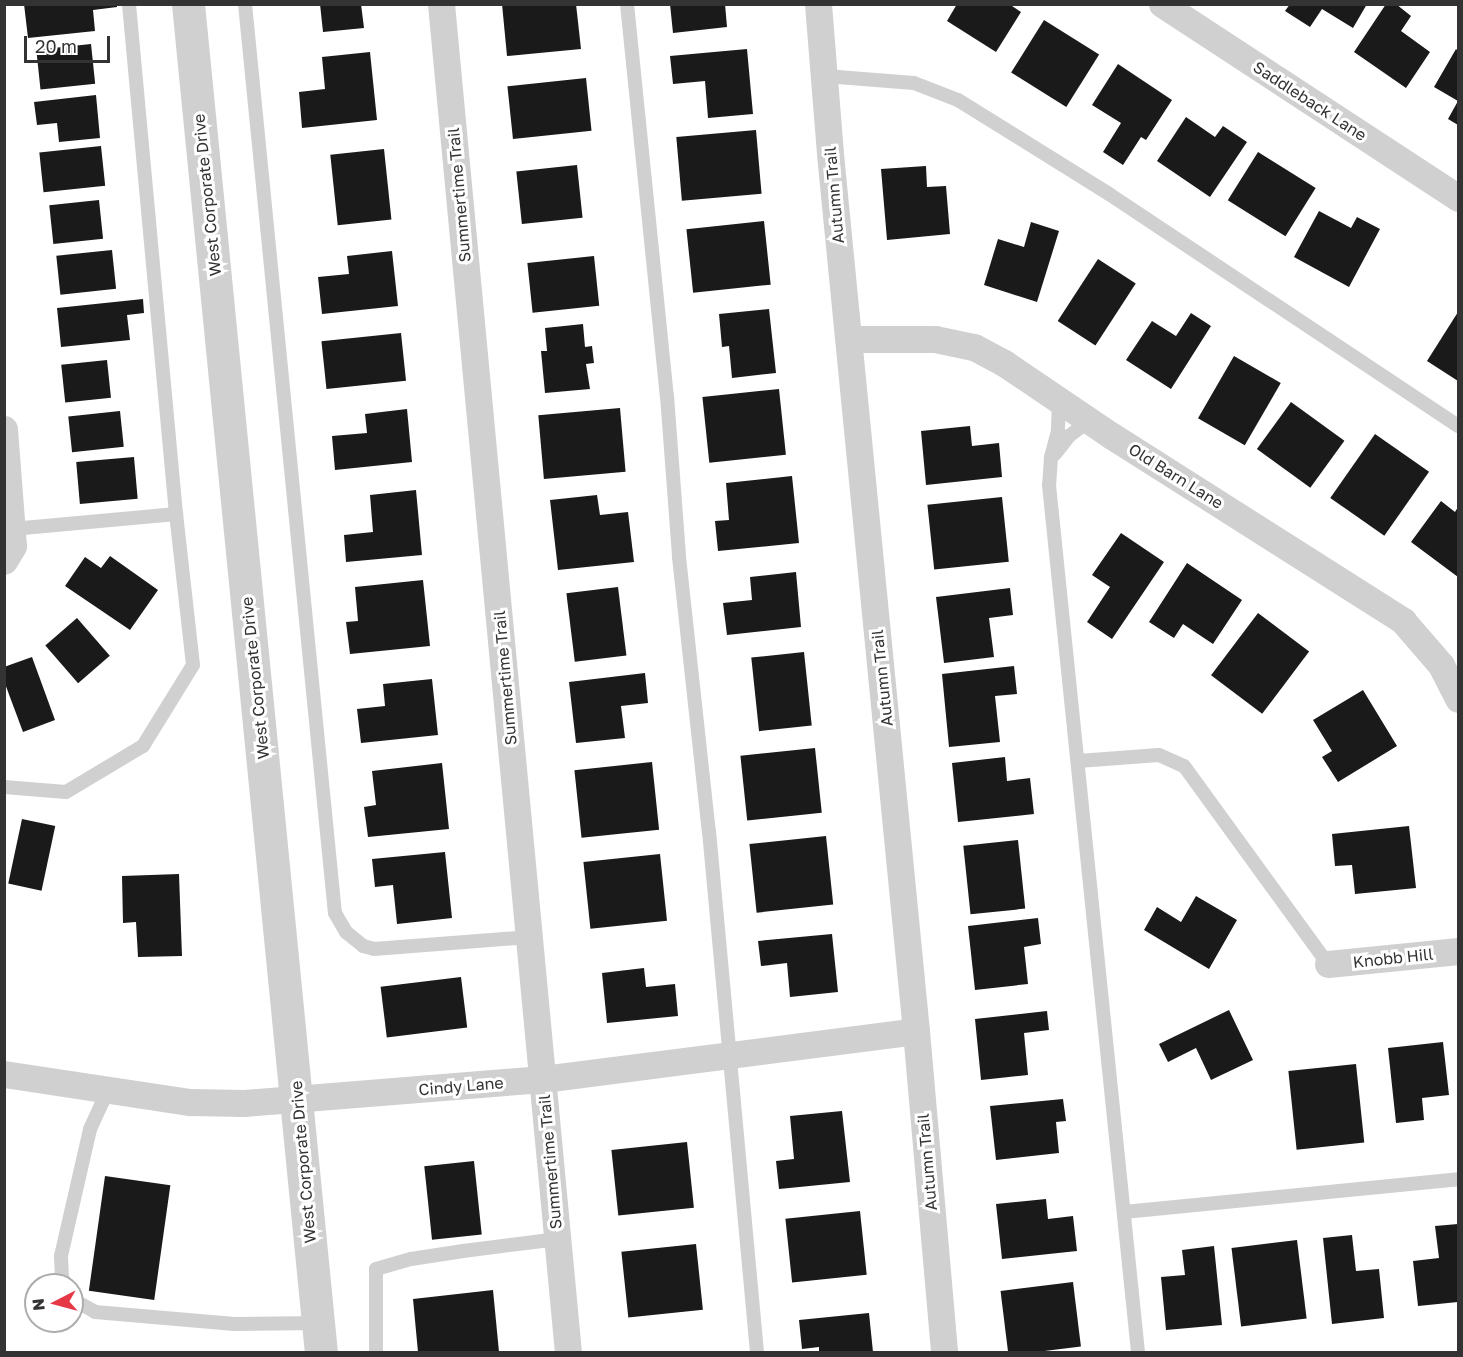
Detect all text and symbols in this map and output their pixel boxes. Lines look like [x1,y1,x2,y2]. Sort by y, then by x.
scale bar [27,24,112,62]
text: 20 m [35,35,77,57]
street label: Saddleback Lane [1250,57,1370,145]
street label: West Corporate Drive [189,113,225,277]
street label: Summertime Trail [444,127,474,263]
street label: Autumn Trail [820,146,848,244]
street label: Old Barn Lane [1125,439,1227,513]
street label: West Corporate Drive [237,596,273,760]
street label: Summertime Trail [490,610,520,746]
street label: Autumn Trail [867,629,897,727]
street label: Knobb Hill [1352,944,1434,972]
street label: Cindy Lane [418,1073,504,1099]
street label: West Corporate Drive [286,1080,320,1244]
street label: Summertime Trail [535,1094,565,1230]
street label: Autumn Trail [913,1113,941,1211]
north arrow [24,1273,84,1333]
text: N [28,1298,49,1312]

